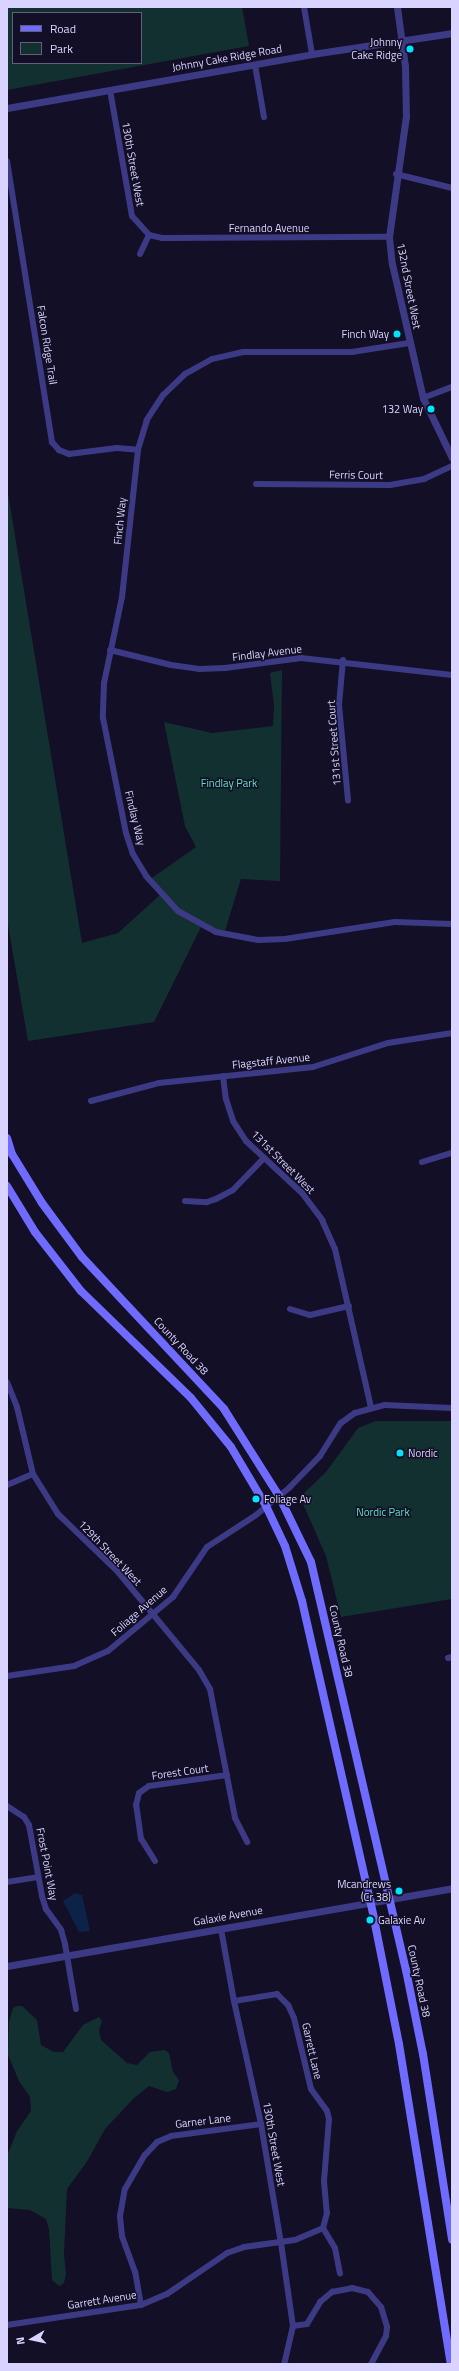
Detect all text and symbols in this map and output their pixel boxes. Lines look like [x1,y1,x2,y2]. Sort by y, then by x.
legend [12,12,142,64]
text: Road [50,19,76,38]
place label: Johnny Cake Ridge [351,36,402,62]
text: Park [50,39,73,58]
street label: Johnny Cake Ridge Road [171,42,283,74]
marker: Johnny Cake Ridge [405,44,415,54]
street label: 130th Street West [119,121,147,207]
street label: Fernando Avenue [229,221,309,235]
street label: 132nd Street West [394,242,424,330]
street label: Falcon Ridge Trail [34,304,60,386]
place label: Finch Way [341,327,389,341]
marker: Finch Way [392,329,402,339]
place label: 132 Way [382,402,423,416]
marker: 132 Way [426,404,436,414]
street label: Ferris Court [329,468,383,482]
street label: Finch Way [111,497,129,545]
street label: Findlay Avenue [231,642,303,664]
street label: 131st Street Court [324,700,344,786]
park label: Findlay Park [201,776,257,790]
street label: Findlay Way [122,789,148,847]
street label: Flagstaff Avenue [231,1050,311,1072]
street label: 131st Street West [248,1127,318,1197]
street label: County Road 38 [151,1315,211,1377]
place label: Nordic [408,1446,438,1460]
marker: Nordic [395,1448,405,1458]
place label: Foliage Av [264,1492,311,1506]
marker: Foliage Av [251,1494,261,1504]
park label: Nordic Park [356,1505,410,1519]
street label: 129th Street West [76,1518,144,1588]
street label: Foliage Avenue [108,1583,170,1639]
street label: County Road 38 [326,1604,356,1678]
street label: Forest Court [151,1761,209,1783]
street label: Frost Point Way [33,1827,61,1901]
place label: Mcandrews (Cr 38) [337,1878,391,1904]
marker: Mcandrews (Cr 38) [394,1886,404,1896]
street label: Galaxie Avenue [192,1903,264,1929]
place label: Galaxie Av [378,1913,425,1927]
marker: Galaxie Av [365,1915,375,1925]
street label: County Road 38 [405,1944,433,2018]
street label: Garrett Lane [299,2021,325,2081]
street label: 130th Street West [260,2101,288,2187]
street label: Garner Lane [174,2111,232,2131]
street label: Garrett Avenue [66,2288,138,2312]
north arrow [12,2319,52,2359]
text: N [12,2336,29,2346]

